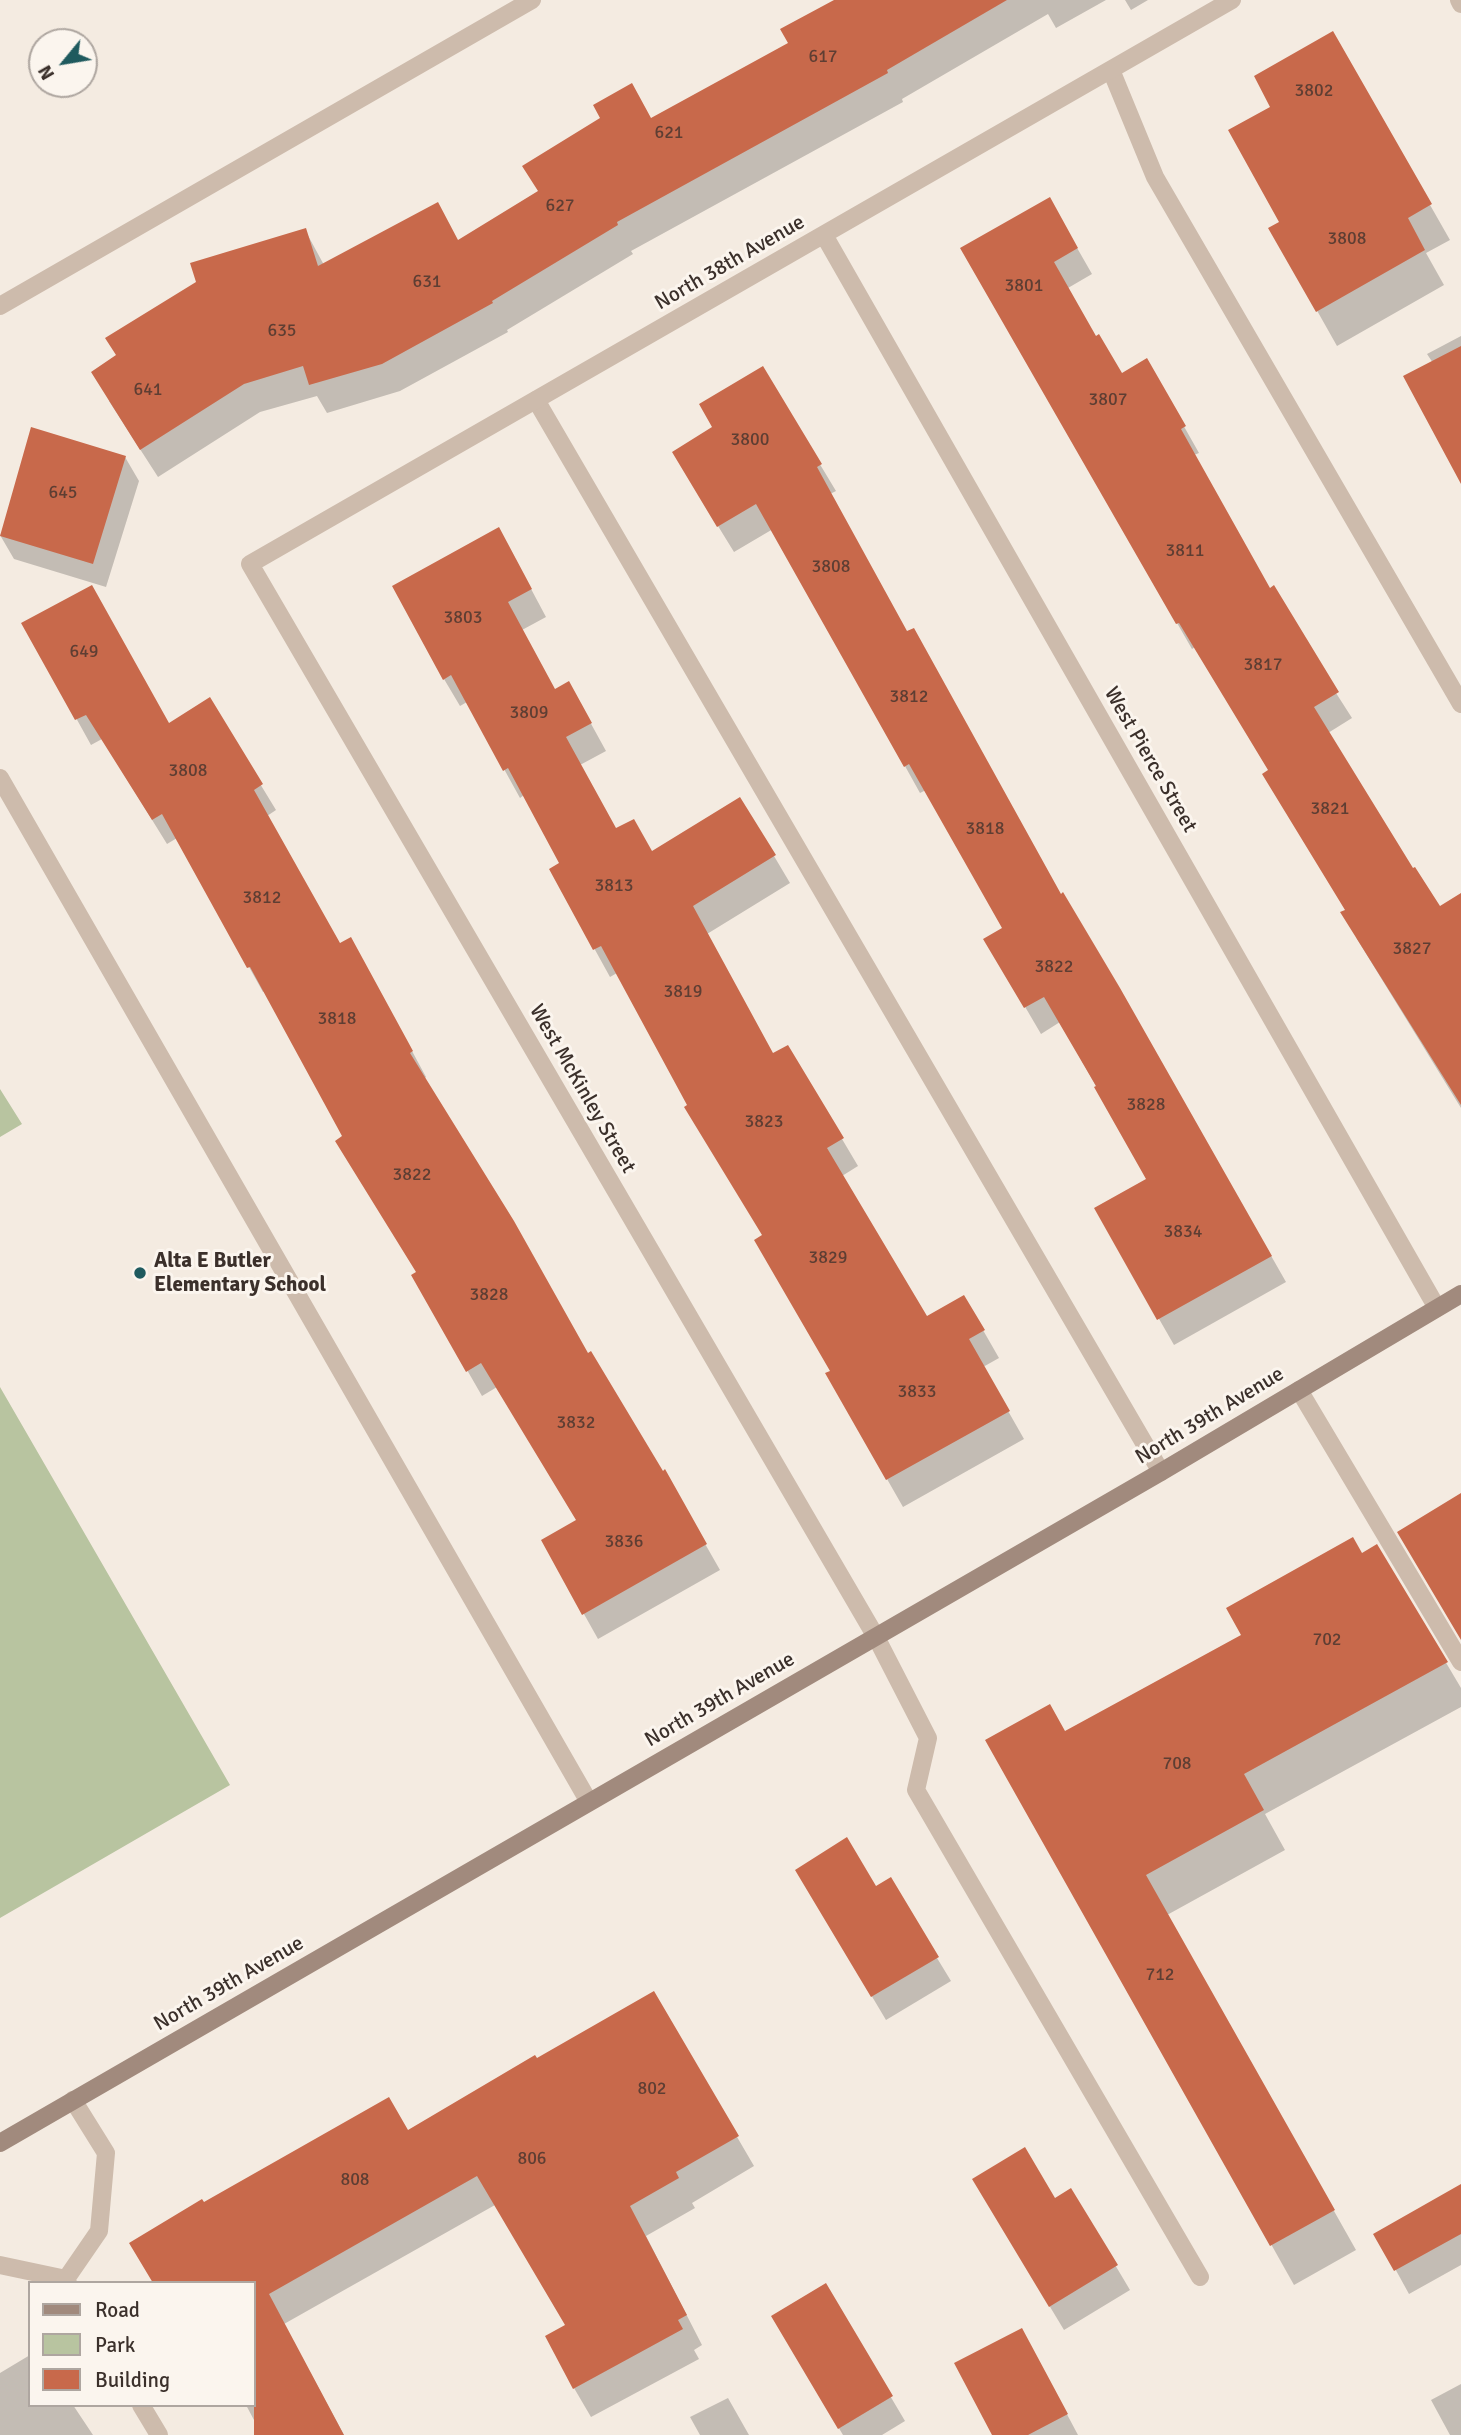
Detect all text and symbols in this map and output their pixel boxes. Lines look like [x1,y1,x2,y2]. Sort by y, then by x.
north arrow [28,28,98,98]
house number: 617 [808,46,838,68]
text: N [33,61,60,84]
house number: 3802 [1295,80,1333,102]
house number: 621 [654,122,684,144]
house number: 627 [545,195,575,217]
street label: North 38th Avenue [651,210,809,316]
house number: 3808 [1328,228,1366,250]
house number: 631 [412,271,442,293]
house number: 3801 [1005,275,1043,297]
house number: 635 [267,320,297,342]
house number: 641 [133,379,163,401]
house number: 3807 [1089,389,1127,411]
house number: 3800 [731,429,769,451]
house number: 645 [48,482,78,504]
house number: 3811 [1166,540,1204,562]
house number: 3808 [812,556,850,578]
house number: 3803 [444,607,482,629]
house number: 649 [69,641,99,663]
house number: 3817 [1244,654,1282,676]
street label: West Pierce Street [1098,683,1202,837]
house number: 3812 [890,686,928,708]
house number: 3809 [510,702,548,724]
house number: 3808 [169,760,207,782]
house number: 3821 [1311,798,1349,820]
house number: 3818 [966,818,1004,840]
house number: 3813 [595,875,633,897]
house number: 3812 [243,887,281,909]
house number: 3827 [1393,938,1431,960]
house number: 3822 [1035,956,1073,978]
house number: 3819 [664,981,702,1003]
street label: West McKinley Street [523,1000,641,1178]
house number: 3818 [318,1008,356,1030]
house number: 3828 [1127,1094,1165,1116]
house number: 3823 [745,1111,783,1133]
house number: 3822 [393,1164,431,1186]
house number: 3834 [1164,1221,1202,1243]
house number: 3829 [809,1247,847,1269]
place label: Alta E Butler Elementary School [154,1248,326,1298]
marker: Alta E Butler Elementary School [132,1265,148,1281]
house number: 3828 [470,1284,508,1306]
street label: North 39th Avenue [1131,1362,1289,1470]
house number: 3833 [898,1381,936,1403]
house number: 3832 [557,1412,595,1434]
house number: 3836 [605,1531,643,1553]
house number: 702 [1312,1629,1342,1651]
street label: North 39th Avenue [641,1647,799,1753]
house number: 708 [1162,1753,1192,1775]
street label: North 39th Avenue [150,1931,308,2037]
house number: 712 [1145,1964,1175,1986]
house number: 802 [637,2078,667,2100]
house number: 806 [517,2148,547,2170]
house number: 808 [340,2169,370,2191]
legend [28,2281,256,2407]
text: Road [95,2297,140,2323]
text: Park [95,2332,135,2358]
text: Building [95,2367,170,2393]

